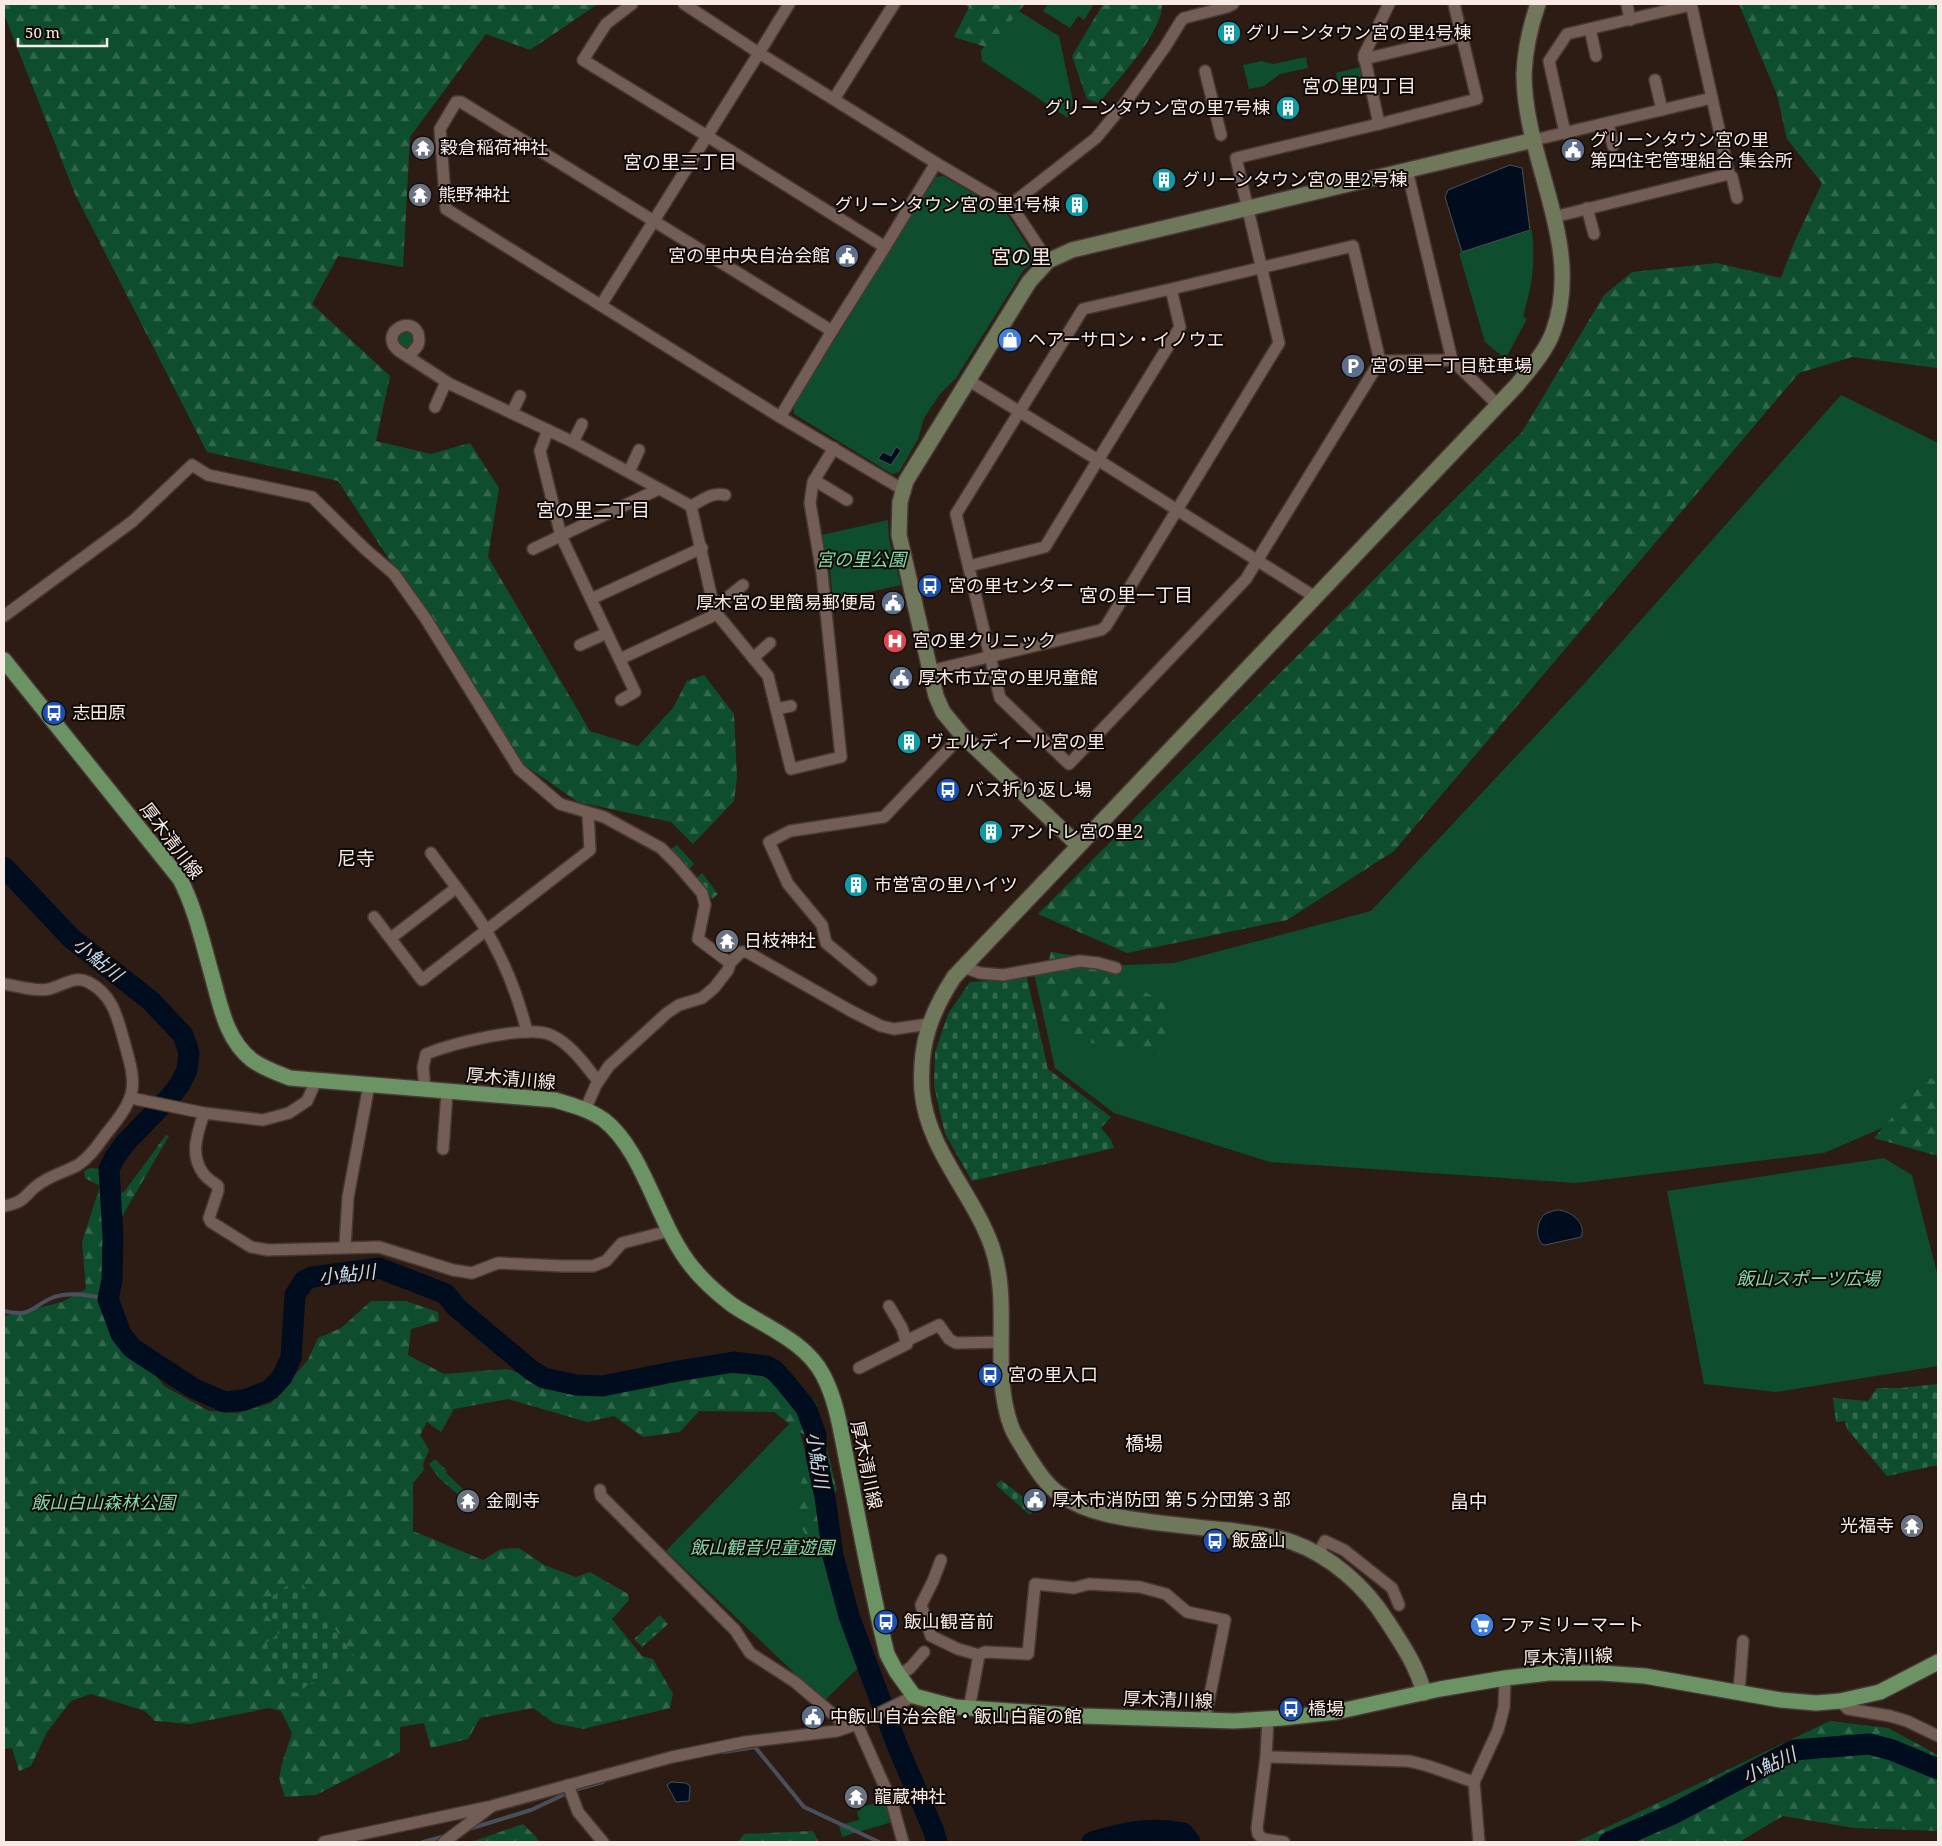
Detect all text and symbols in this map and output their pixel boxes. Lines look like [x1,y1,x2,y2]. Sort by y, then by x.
scale bar [18,15,106,47]
building icon: グリーンタウン宮の里4号棟 [1216,20,1242,46]
place label: グリーンタウン宮の里4号棟 [1246,20,1471,44]
text: 50 m [25,22,60,42]
district label: 宮の里四丁目 [1302,73,1416,99]
place label: グリーンタウン宮の里7号棟 [1045,95,1270,119]
building icon: グリーンタウン宮の里7号棟 [1275,95,1301,121]
place label: グリーンタウン宮の里 第四住宅管理組合 集会所 [1590,127,1793,172]
temple icon: 穀倉稲荷神社 [410,135,436,161]
place label: 穀倉稲荷神社 [440,135,548,159]
public building icon: グリーンタウン宮の里 第四住宅管理組合 集会所 [1560,137,1586,163]
district label: 宮の里三丁目 [623,149,737,175]
building icon: グリーンタウン宮の里2号棟 [1151,167,1177,193]
place label: グリーンタウン宮の里2号棟 [1182,167,1407,191]
temple icon: 熊野神社 [407,182,433,208]
place label: 熊野神社 [438,182,510,206]
place label: グリーンタウン宮の里1号棟 [835,192,1060,216]
building icon: グリーンタウン宮の里1号棟 [1064,192,1090,218]
place label: 宮の里中央自治会館 [668,243,830,267]
public building icon: 宮の里中央自治会館 [834,243,860,269]
district label: 宮の里 [991,243,1051,270]
shop icon: ヘアーサロン・イノウエ [997,327,1023,353]
place label: ヘアーサロン・イノウエ [1028,327,1225,351]
parking icon: 宮の里一丁目駐車場 [1340,353,1366,379]
place label: 宮の里一丁目駐車場 [1370,353,1532,377]
district label: 宮の里二丁目 [536,497,650,523]
park label: 宮の里公園 [816,547,909,571]
bus stop icon: 宮の里センター [917,573,943,599]
place label: 宮の里センター [948,573,1074,597]
district label: 宮の里一丁目 [1079,582,1193,608]
place label: 厚木宮の里簡易郵便局 [696,590,876,614]
public building icon: 厚木宮の里簡易郵便局 [880,590,906,616]
hospital icon: 宮の里クリニック [882,628,908,654]
place label: 宮の里クリニック [912,628,1056,652]
public building icon: 厚木市立宮の里児童館 [888,665,914,691]
place label: 厚木市立宮の里児童館 [918,665,1098,689]
bus stop icon: 志田原 [41,700,67,726]
place label: 志田原 [72,700,126,724]
building icon: ヴェルディール宮の里 [896,729,922,755]
place label: ヴェルディール宮の里 [926,729,1105,753]
bus stop icon: バス折り返し場 [935,777,961,803]
place label: バス折り返し場 [966,777,1092,801]
street label: 厚木清川線 [135,797,208,884]
building icon: アントレ宮の里2 [978,819,1004,845]
place label: アントレ宮の里2 [1008,819,1143,843]
district label: 尼寺 [337,845,375,871]
building icon: 市営宮の里ハイツ [843,872,869,898]
place label: 市営宮の里ハイツ [874,872,1018,896]
temple icon: 日枝神社 [714,928,740,954]
place label: 日枝神社 [744,928,816,952]
water label: 小鮎川 [68,931,130,988]
street label: 厚木清川線 [465,1062,557,1094]
water label: 小鮎川 [317,1258,379,1290]
park label: 飯山スポーツ広場 [1736,1266,1882,1290]
bus stop icon: 宮の里入口 [977,1362,1003,1388]
place label: 宮の里入口 [1008,1362,1098,1386]
street label: 厚木清川線 [846,1418,888,1511]
water label: 小鮎川 [801,1430,836,1492]
district label: 橋場 [1125,1430,1163,1456]
public building icon: 厚木市消防団 第５分団第３部 [1022,1487,1048,1513]
place label: 厚木市消防団 第５分団第３部 [1052,1487,1291,1511]
temple icon: 金剛寺 [455,1488,481,1514]
place label: 金剛寺 [486,1488,540,1512]
district label: 畠中 [1450,1488,1488,1514]
park label: 飯山白山森林公園 [31,1490,178,1514]
place label: 光福寺 [1840,1513,1894,1537]
temple icon: 光福寺 [1899,1513,1925,1539]
bus stop icon: 飯盛山 [1202,1528,1228,1554]
place label: 飯盛山 [1232,1528,1286,1552]
park label: 飯山観音児童遊園 [690,1535,837,1559]
bus stop icon: 飯山観音前 [873,1609,899,1635]
place label: 飯山観音前 [904,1609,994,1633]
supermarket icon: ファミリーマート [1469,1612,1495,1638]
place label: ファミリーマート [1500,1612,1644,1636]
street label: 厚木清川線 [1523,1642,1613,1670]
street label: 厚木清川線 [1123,1685,1213,1713]
bus stop icon: 橋場 [1278,1696,1304,1722]
place label: 橋場 [1308,1696,1344,1720]
public building icon: 中飯山自治会館・飯山白龍の館 [800,1704,826,1730]
place label: 中飯山自治会館・飯山白龍の館 [830,1704,1082,1728]
water label: 小鮎川 [1738,1740,1802,1789]
temple icon: 龍蔵神社 [843,1784,869,1810]
place label: 龍蔵神社 [874,1784,946,1808]

